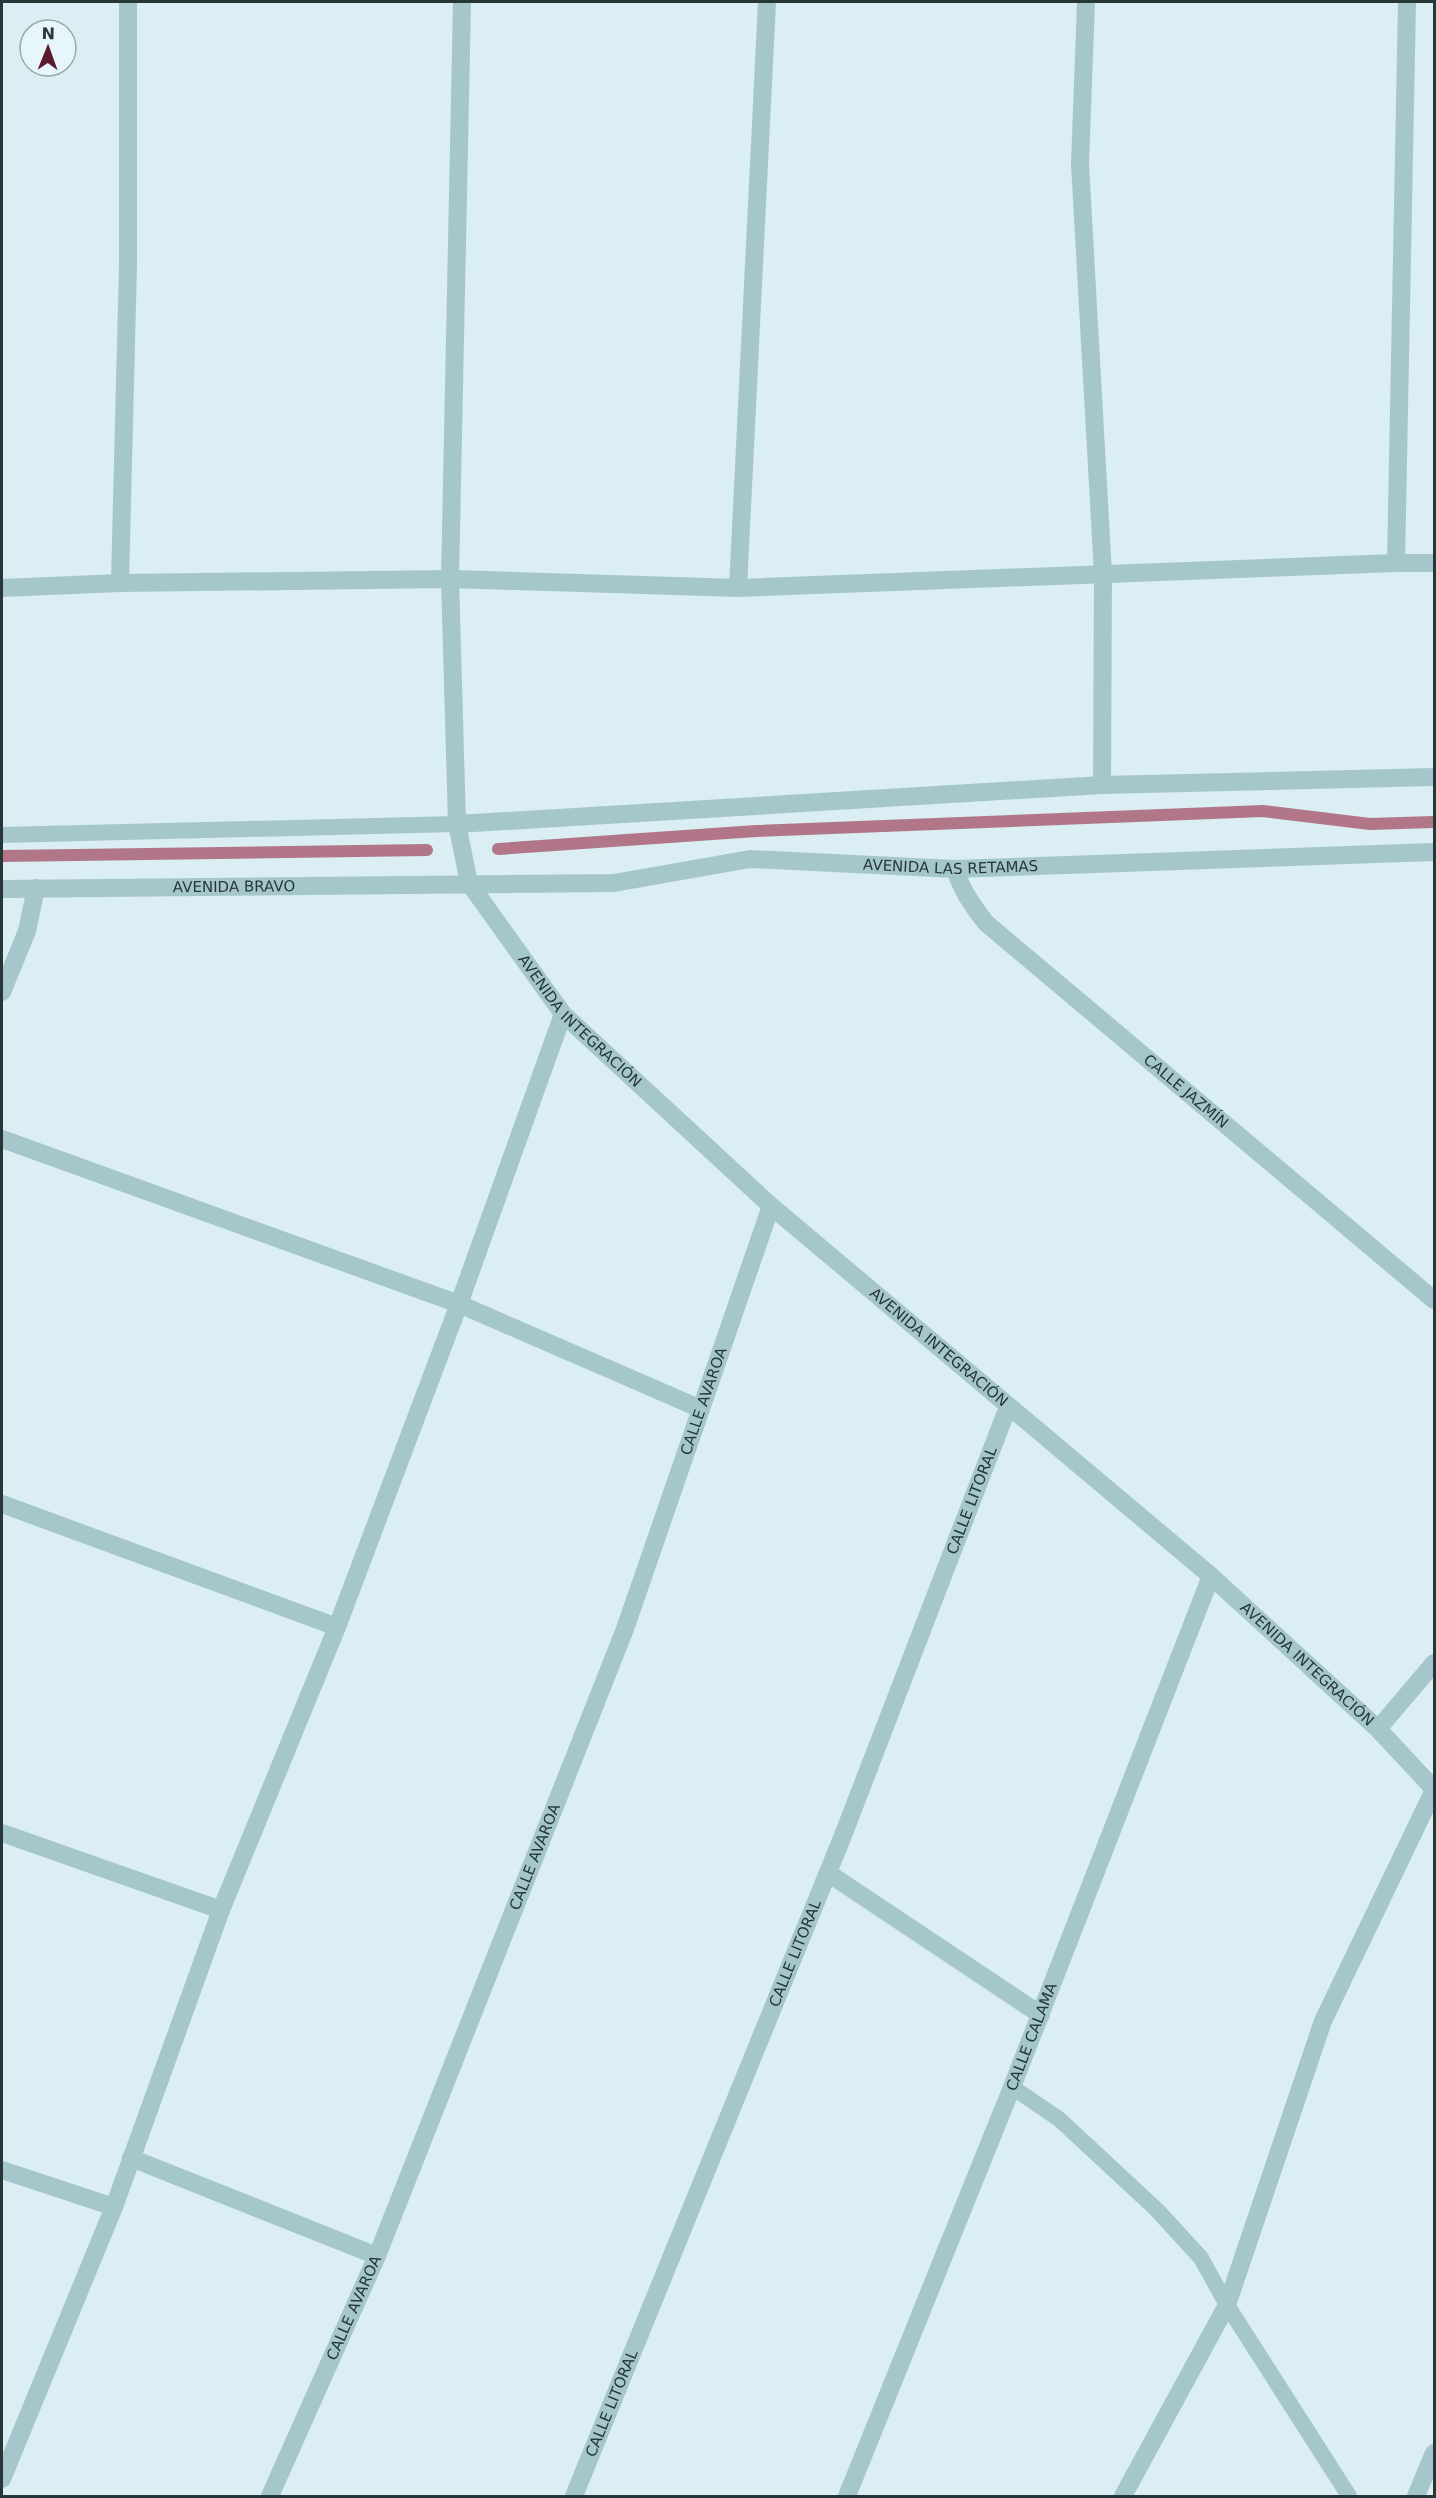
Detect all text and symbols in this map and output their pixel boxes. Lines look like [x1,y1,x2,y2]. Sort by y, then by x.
north arrow [18,18,78,78]
text: N [41,24,55,43]
street label: AVENIDA LAS RETAMAS [863,856,1039,878]
street label: AVENIDA BRAVO [173,877,295,896]
street label: AVENIDA INTEGRACIÓN [514,951,645,1091]
street label: CALLE JAZMÍN [1140,1051,1232,1132]
street label: AVENIDA INTEGRACIÓN [866,1284,1012,1410]
street label: CALLE AVAROA [677,1344,731,1458]
street label: CALLE LITORAL [943,1444,1001,1557]
street label: AVENIDA INTEGRACIÓN [1237,1598,1378,1730]
street label: CALLE AVAROA [506,1800,564,1913]
street label: CALLE LITORAL [765,1897,825,2009]
street label: CALLE CALAMA [1002,1979,1061,2093]
street label: CALLE AVAROA [323,2252,385,2363]
street label: CALLE LITORAL [582,2347,642,2460]

